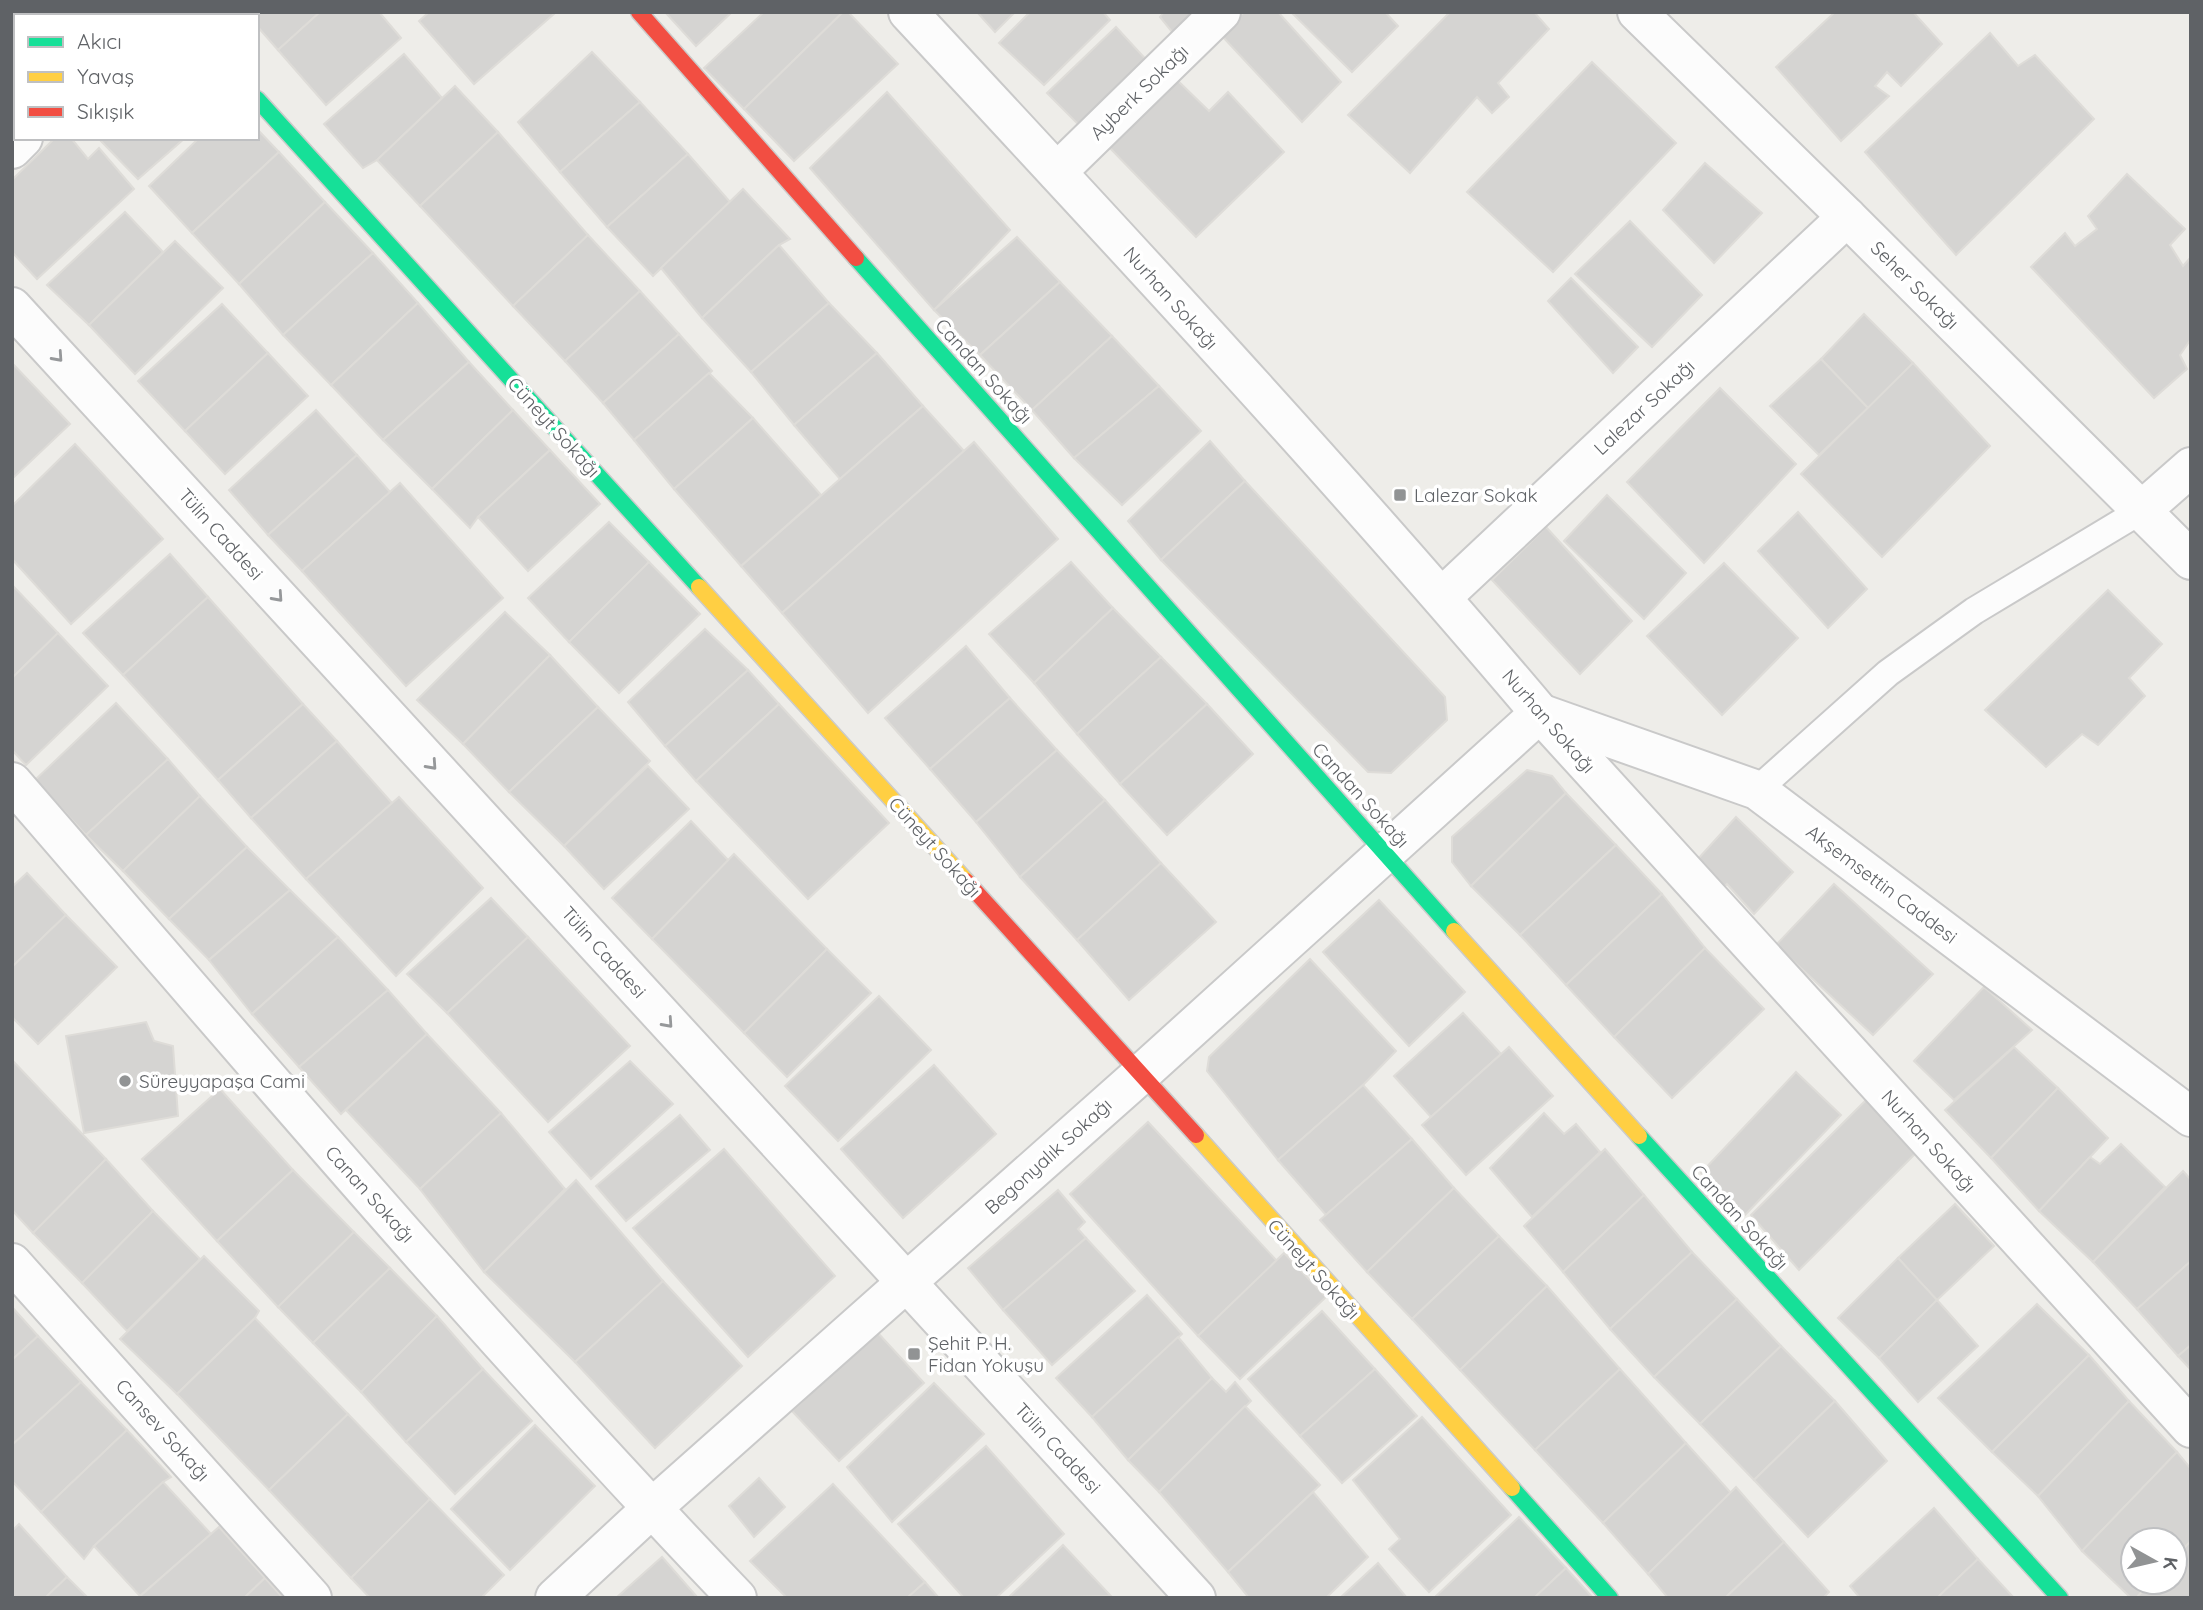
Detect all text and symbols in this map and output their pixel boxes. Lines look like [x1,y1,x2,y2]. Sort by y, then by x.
legend [14,14,259,140]
text: Akıcı [77,28,122,54]
street label: Ayberk Sokağı [1085,39,1193,145]
text: Yavaş [77,63,134,89]
text: Sıkışık [77,98,135,124]
street label: Seher Sokağı [1866,236,1964,334]
street label: Nurhan Sokağı [1119,242,1223,354]
street label: Candan Sokağı [930,313,1038,429]
one-way arrow [50,349,63,362]
street label: Lalezar Sokağı [1589,354,1699,460]
street label: Cüneyt Sokağı [503,372,605,482]
street label: Tülin Caddesi [174,483,268,585]
place label: Lalezar Sokak [1414,483,1538,507]
marker: Lalezar Sokak [1392,487,1408,503]
one-way arrow [270,589,283,602]
street label: Nurhan Sokağı [1497,664,1601,778]
street label: Candan Sokağı [1307,737,1415,853]
one-way arrow [424,757,436,770]
street label: Cüneyt Sokağı [884,792,986,902]
street label: Akşemsettin Caddesi [1802,819,1962,949]
street label: Tülin Caddesi [557,901,651,1003]
one-way arrow [660,1015,673,1028]
place label: Süreyyapaşa Cami [139,1069,305,1093]
marker: Süreyyapaşa Cami [117,1073,133,1089]
street label: Nurhan Sokağı [1877,1085,1981,1197]
street label: Begonyalık Sokağı [980,1093,1116,1219]
street label: Canan Sokağı [320,1141,420,1247]
street label: Candan Sokağı [1686,1159,1794,1275]
street label: Cüneyt Sokağı [1263,1214,1365,1324]
place label: Şehit P. H. Fidan Yokuşu [928,1331,1044,1377]
marker: Şehit P. H. Fidan Yokuşu [906,1346,922,1362]
street label: Cansev Sokağı [111,1374,215,1486]
street label: Tülin Caddesi [1010,1398,1106,1498]
north arrow [2119,1526,2189,1596]
text: K [2158,1556,2184,1571]

